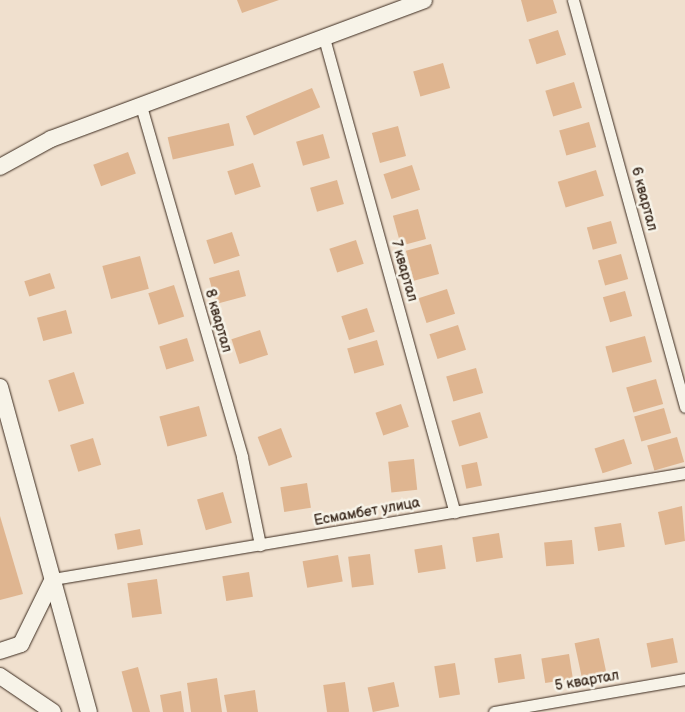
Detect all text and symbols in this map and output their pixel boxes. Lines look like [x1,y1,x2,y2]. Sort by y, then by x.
street label: 6 квартал [627,165,661,233]
street label: 7 квартал [387,238,421,304]
street label: 8 квартал [201,287,235,355]
street label: Есмамбет улица [313,494,421,530]
street label: 5 квартал [554,667,620,695]

